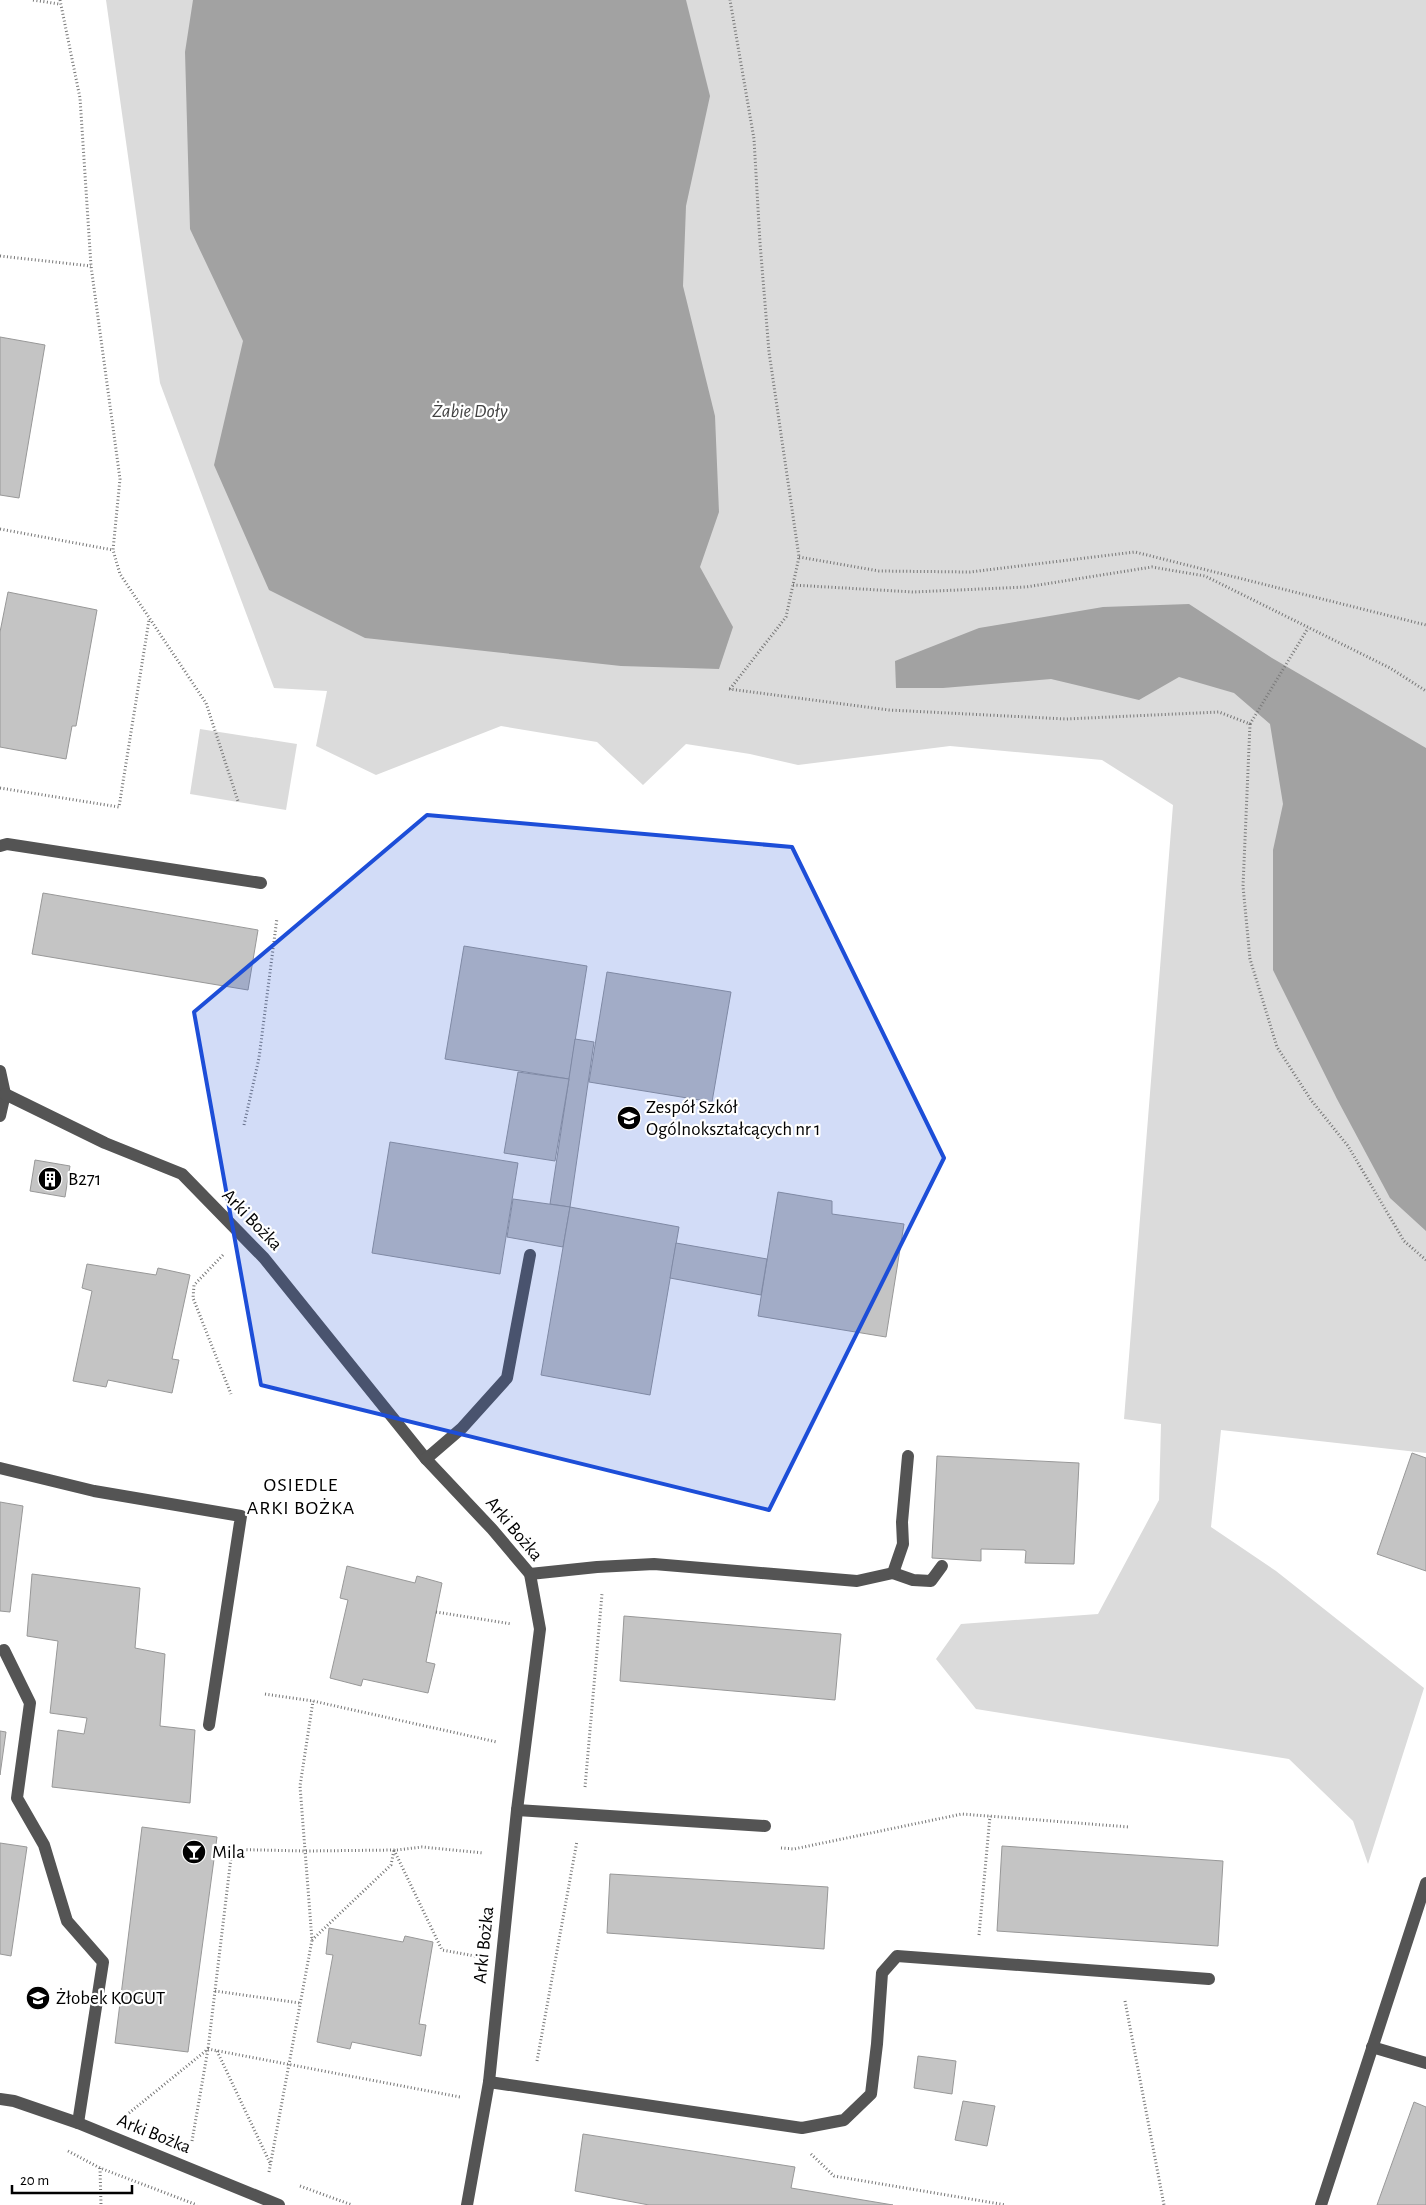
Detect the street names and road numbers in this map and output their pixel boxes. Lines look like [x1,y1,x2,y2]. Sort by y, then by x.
street label: Arki Bożka [218,1186,286,1255]
street label: Arki Bożka [482,1493,546,1565]
street label: Arki Bożka [471,1905,498,1984]
street label: Arki Bożka [115,2111,194,2157]

